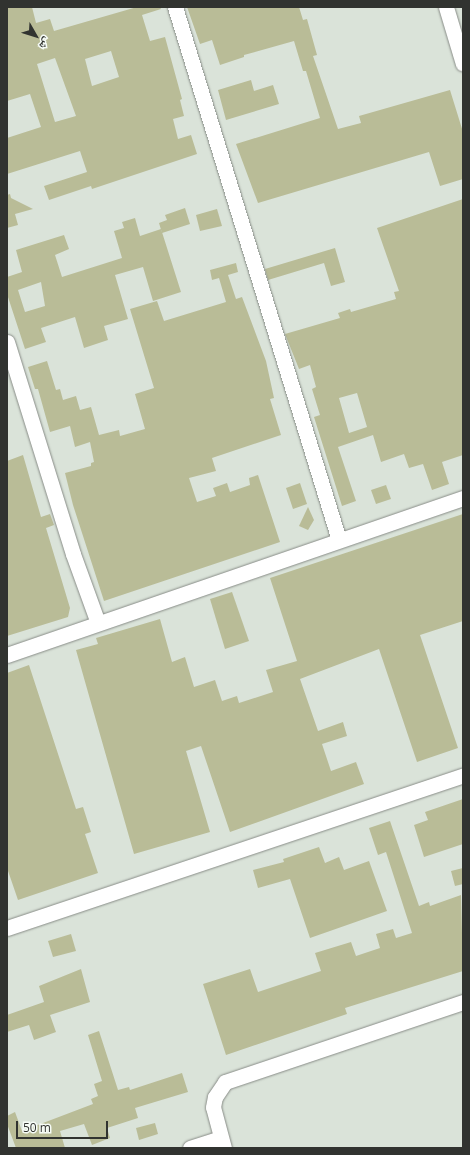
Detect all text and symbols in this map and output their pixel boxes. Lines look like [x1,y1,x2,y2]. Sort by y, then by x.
north arrow [16,16,56,56]
text: ش [36,35,55,53]
scale bar [18,1113,110,1139]
text: 50 m [23,1119,51,1136]

